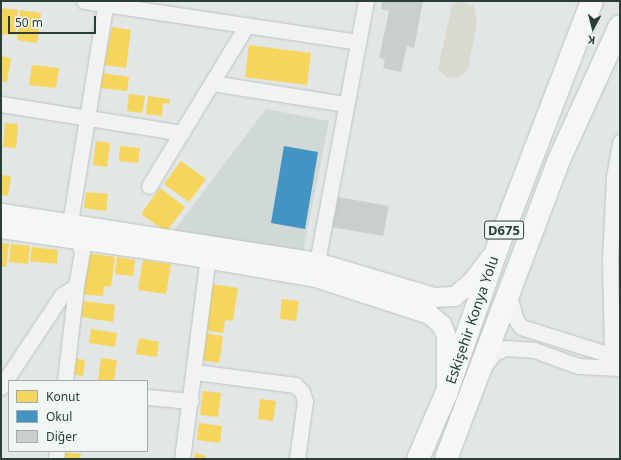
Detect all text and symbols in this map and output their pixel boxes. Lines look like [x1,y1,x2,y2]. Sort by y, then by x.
scale bar [10,8,98,34]
north arrow [573,8,613,48]
text: 50 m [15,14,43,31]
text: K [587,33,596,48]
road number: D675 [484,219,524,241]
street label: Eskişehir Konya Yolu [442,254,502,386]
legend [8,380,148,452]
text: Konut [46,388,80,405]
text: Okul [46,408,72,425]
text: Diğer [46,428,77,445]

